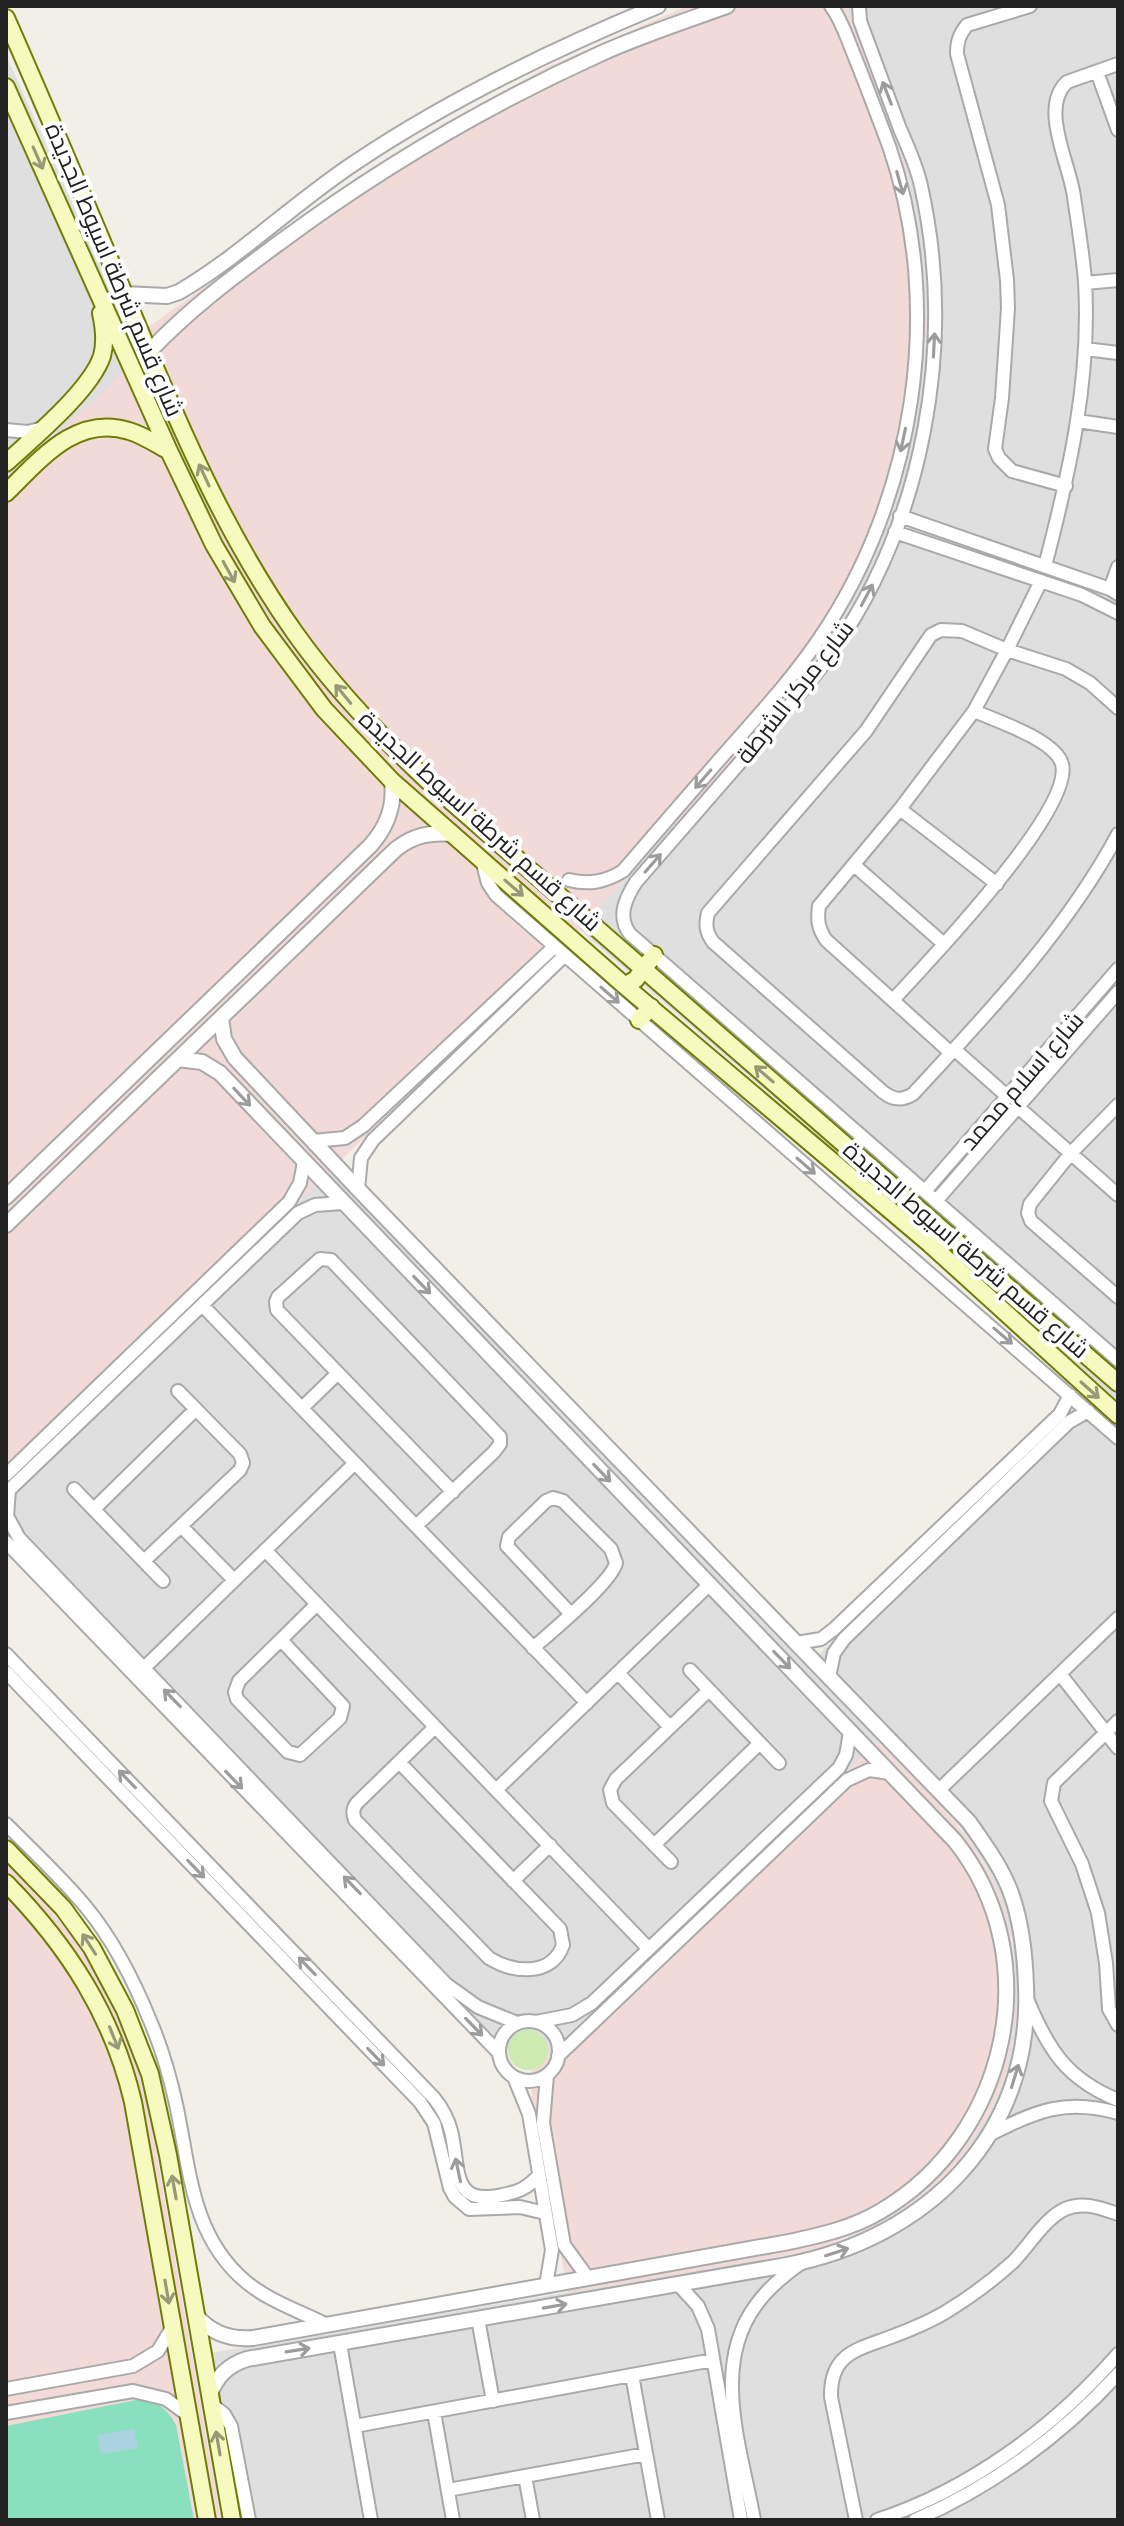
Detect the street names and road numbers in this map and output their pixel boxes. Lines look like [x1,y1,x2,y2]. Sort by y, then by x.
street label: شارع قسم شرطة اسيوط الجديدة [37,119,190,422]
street label: شارع مركز الشرطة [730,614,861,770]
street label: شارع قسم شرطة اسيوط الجديدة [352,704,608,939]
street label: شارع اسلام محمد [954,1006,1091,1157]
street label: شارع قسم شرطة اسيوط الجديدة [836,1135,1095,1366]

